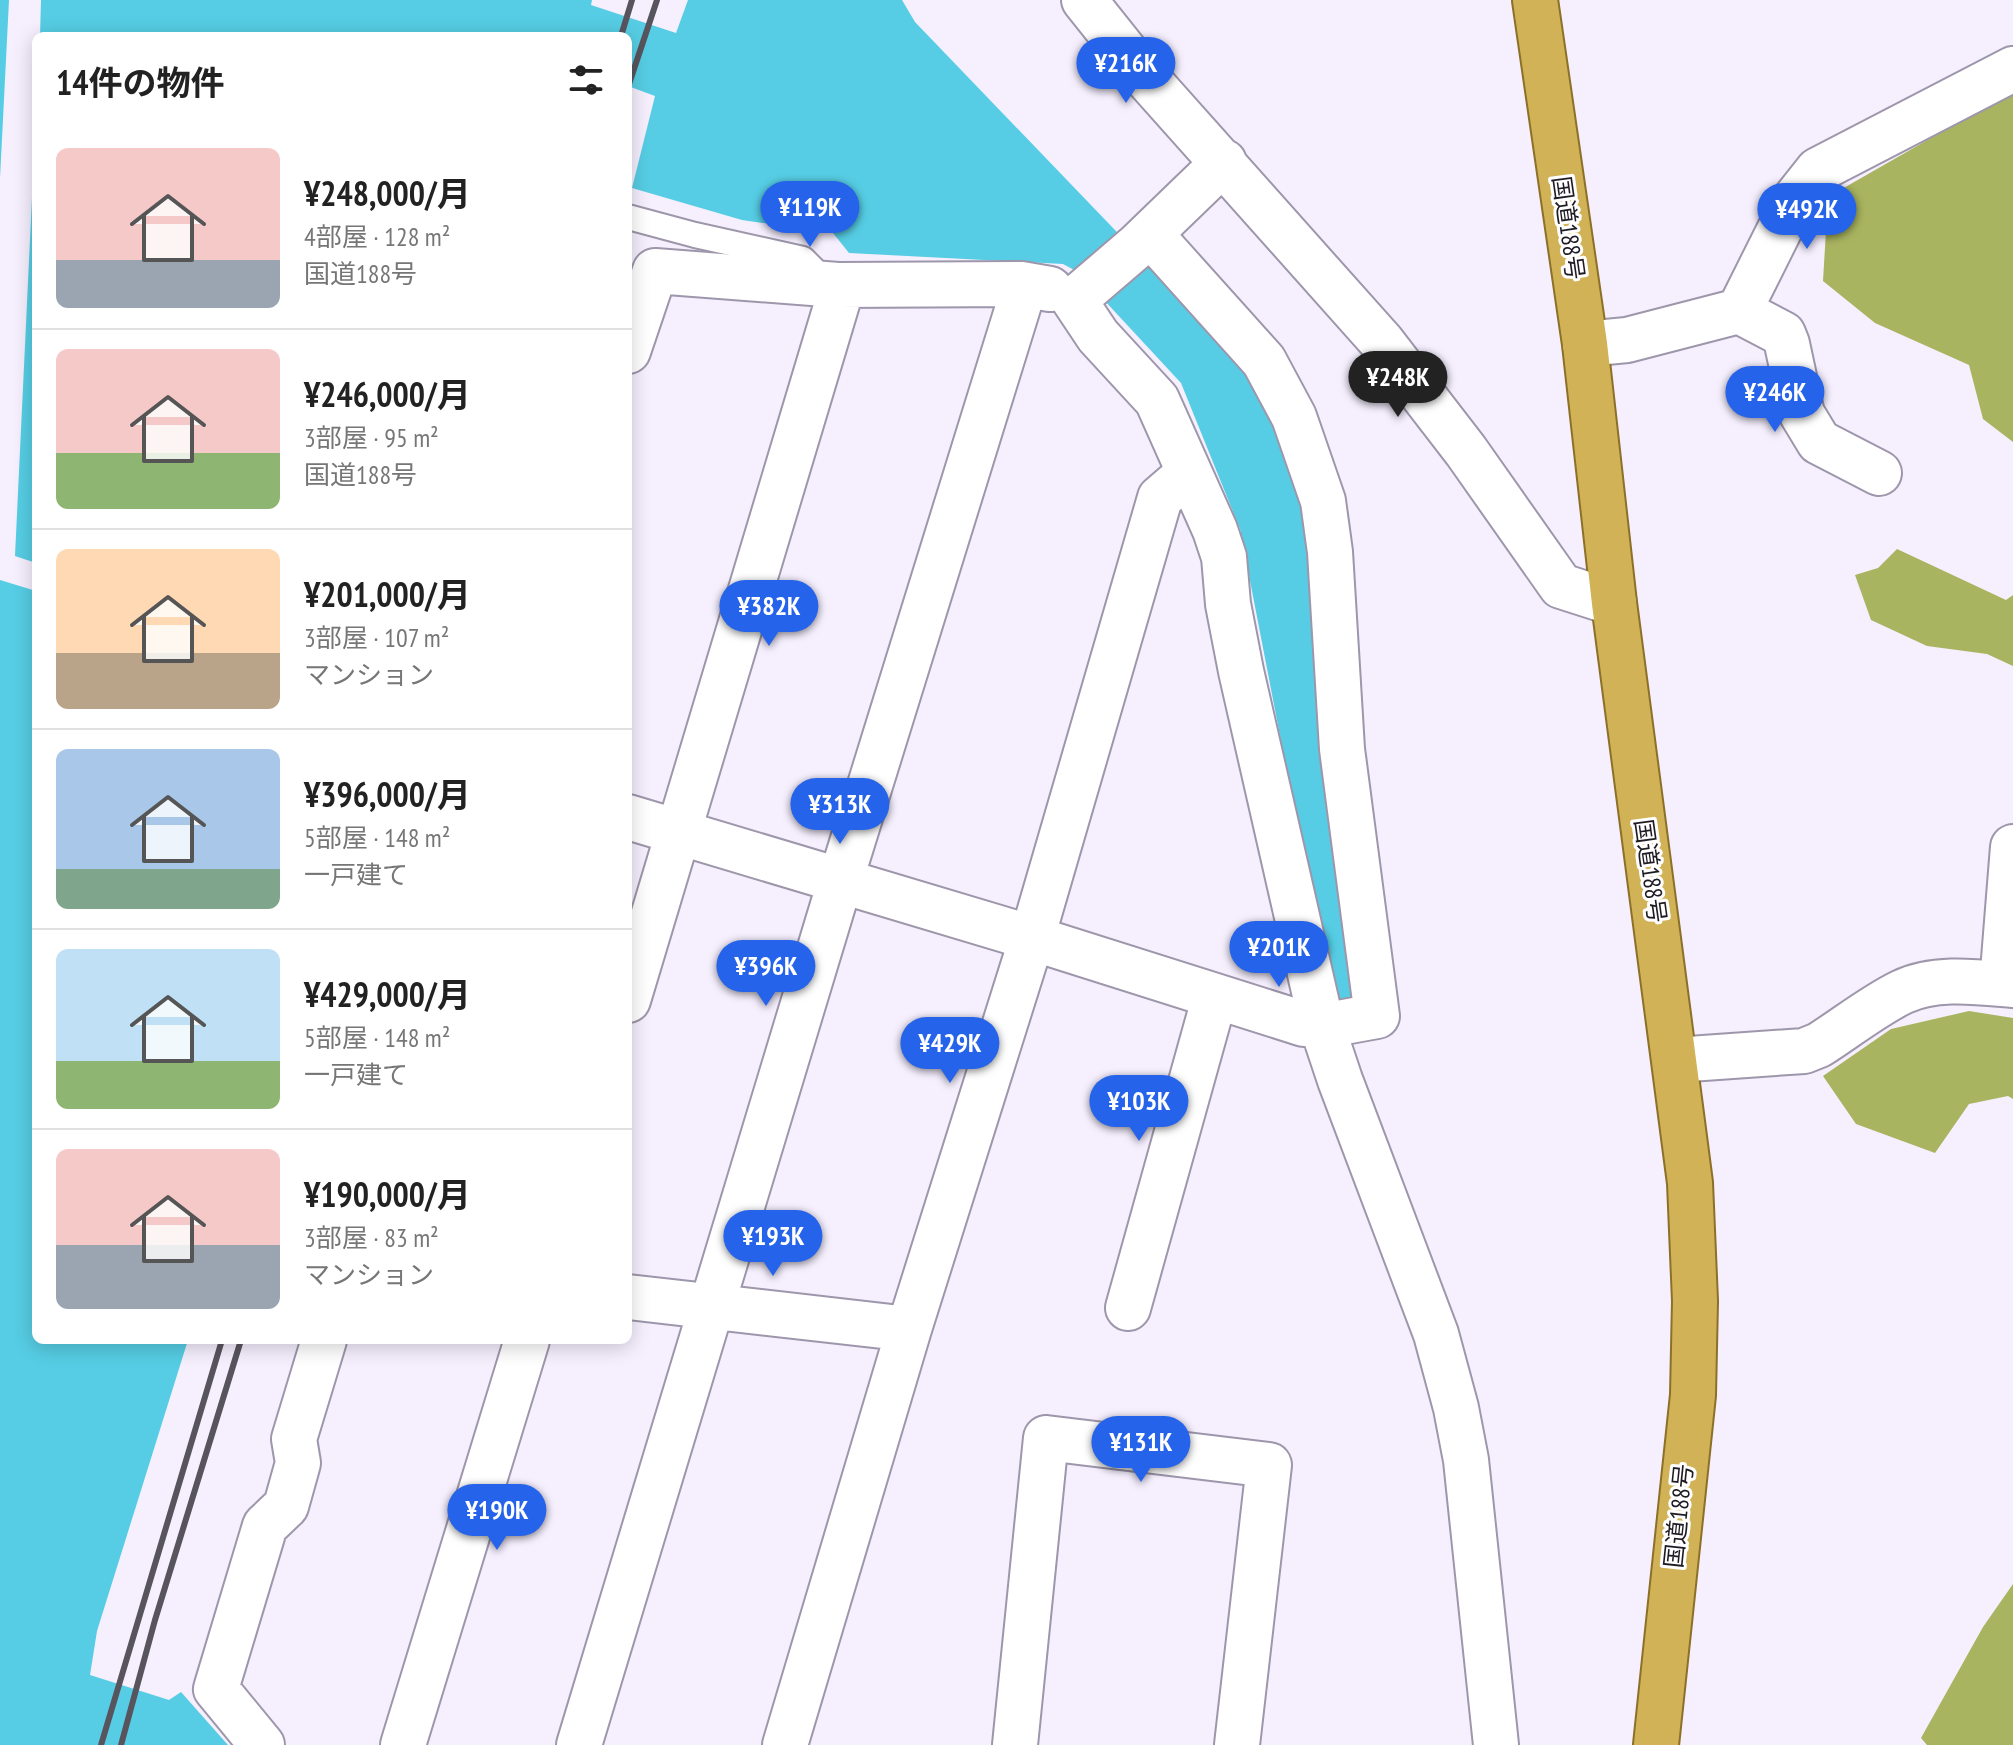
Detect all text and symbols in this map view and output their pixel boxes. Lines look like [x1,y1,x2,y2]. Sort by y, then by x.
pin: ¥216K [1070,37,1182,105]
text: ¥216K [1094,46,1158,79]
icon: filters [564,58,608,102]
text: 14件の物件 [56,60,225,104]
text: ¥248,000/月 [304,171,471,215]
street label: 国道188号 [1546,174,1591,282]
icon: home [120,180,216,276]
pin: ¥119K [754,181,866,249]
pin: ¥492K [1751,183,1863,251]
text: ¥119K [778,190,842,223]
text: ¥492K [1775,192,1839,225]
text: 4部屋 · 128 m² [304,220,450,253]
text: 国道188号 [304,257,417,290]
pin: ¥248K [1342,351,1454,419]
text: ¥248K [1366,360,1430,393]
pin: ¥246K [1719,366,1831,434]
text: ¥246,000/月 [304,372,471,416]
text: ¥246K [1743,375,1807,408]
icon: home [120,381,216,477]
text: 3部屋 · 95 m² [304,421,439,454]
text: 国道188号 [304,458,417,491]
text: ¥201,000/月 [304,572,471,616]
pin: ¥382K [713,580,825,648]
icon: home [120,581,216,677]
text: ¥382K [737,589,801,622]
text: 3部屋 · 107 m² [304,621,449,654]
text: マンション [304,658,434,691]
text: ¥396,000/月 [304,772,471,816]
pin: ¥313K [784,778,896,846]
icon: home [120,781,216,877]
text: ¥313K [808,787,872,820]
street label: 国道188号 [1628,817,1673,925]
text: 5部屋 · 148 m² [304,821,450,854]
text: 一戸建て [304,858,408,891]
pin: ¥201K [1223,921,1335,989]
text: ¥201K [1247,930,1311,963]
pin: ¥396K [710,940,822,1008]
text: ¥396K [734,949,798,982]
text: ¥429,000/月 [304,972,471,1016]
icon: home [120,981,216,1077]
pin: ¥429K [894,1017,1006,1085]
text: 5部屋 · 148 m² [304,1021,450,1054]
text: ¥429K [918,1026,982,1059]
text: 一戸建て [304,1058,408,1091]
pin: ¥103K [1083,1075,1195,1143]
text: ¥103K [1107,1084,1171,1117]
text: ¥190,000/月 [304,1172,471,1216]
icon: home [120,1181,216,1277]
pin: ¥193K [717,1210,829,1278]
text: ¥193K [741,1219,805,1252]
text: 3部屋 · 83 m² [304,1221,439,1254]
text: マンション [304,1258,434,1291]
pin: ¥131K [1085,1416,1197,1484]
text: ¥131K [1109,1425,1173,1458]
street label: 国道188号 [1658,1462,1699,1569]
pin: ¥190K [441,1484,553,1552]
text: ¥190K [465,1493,529,1526]

